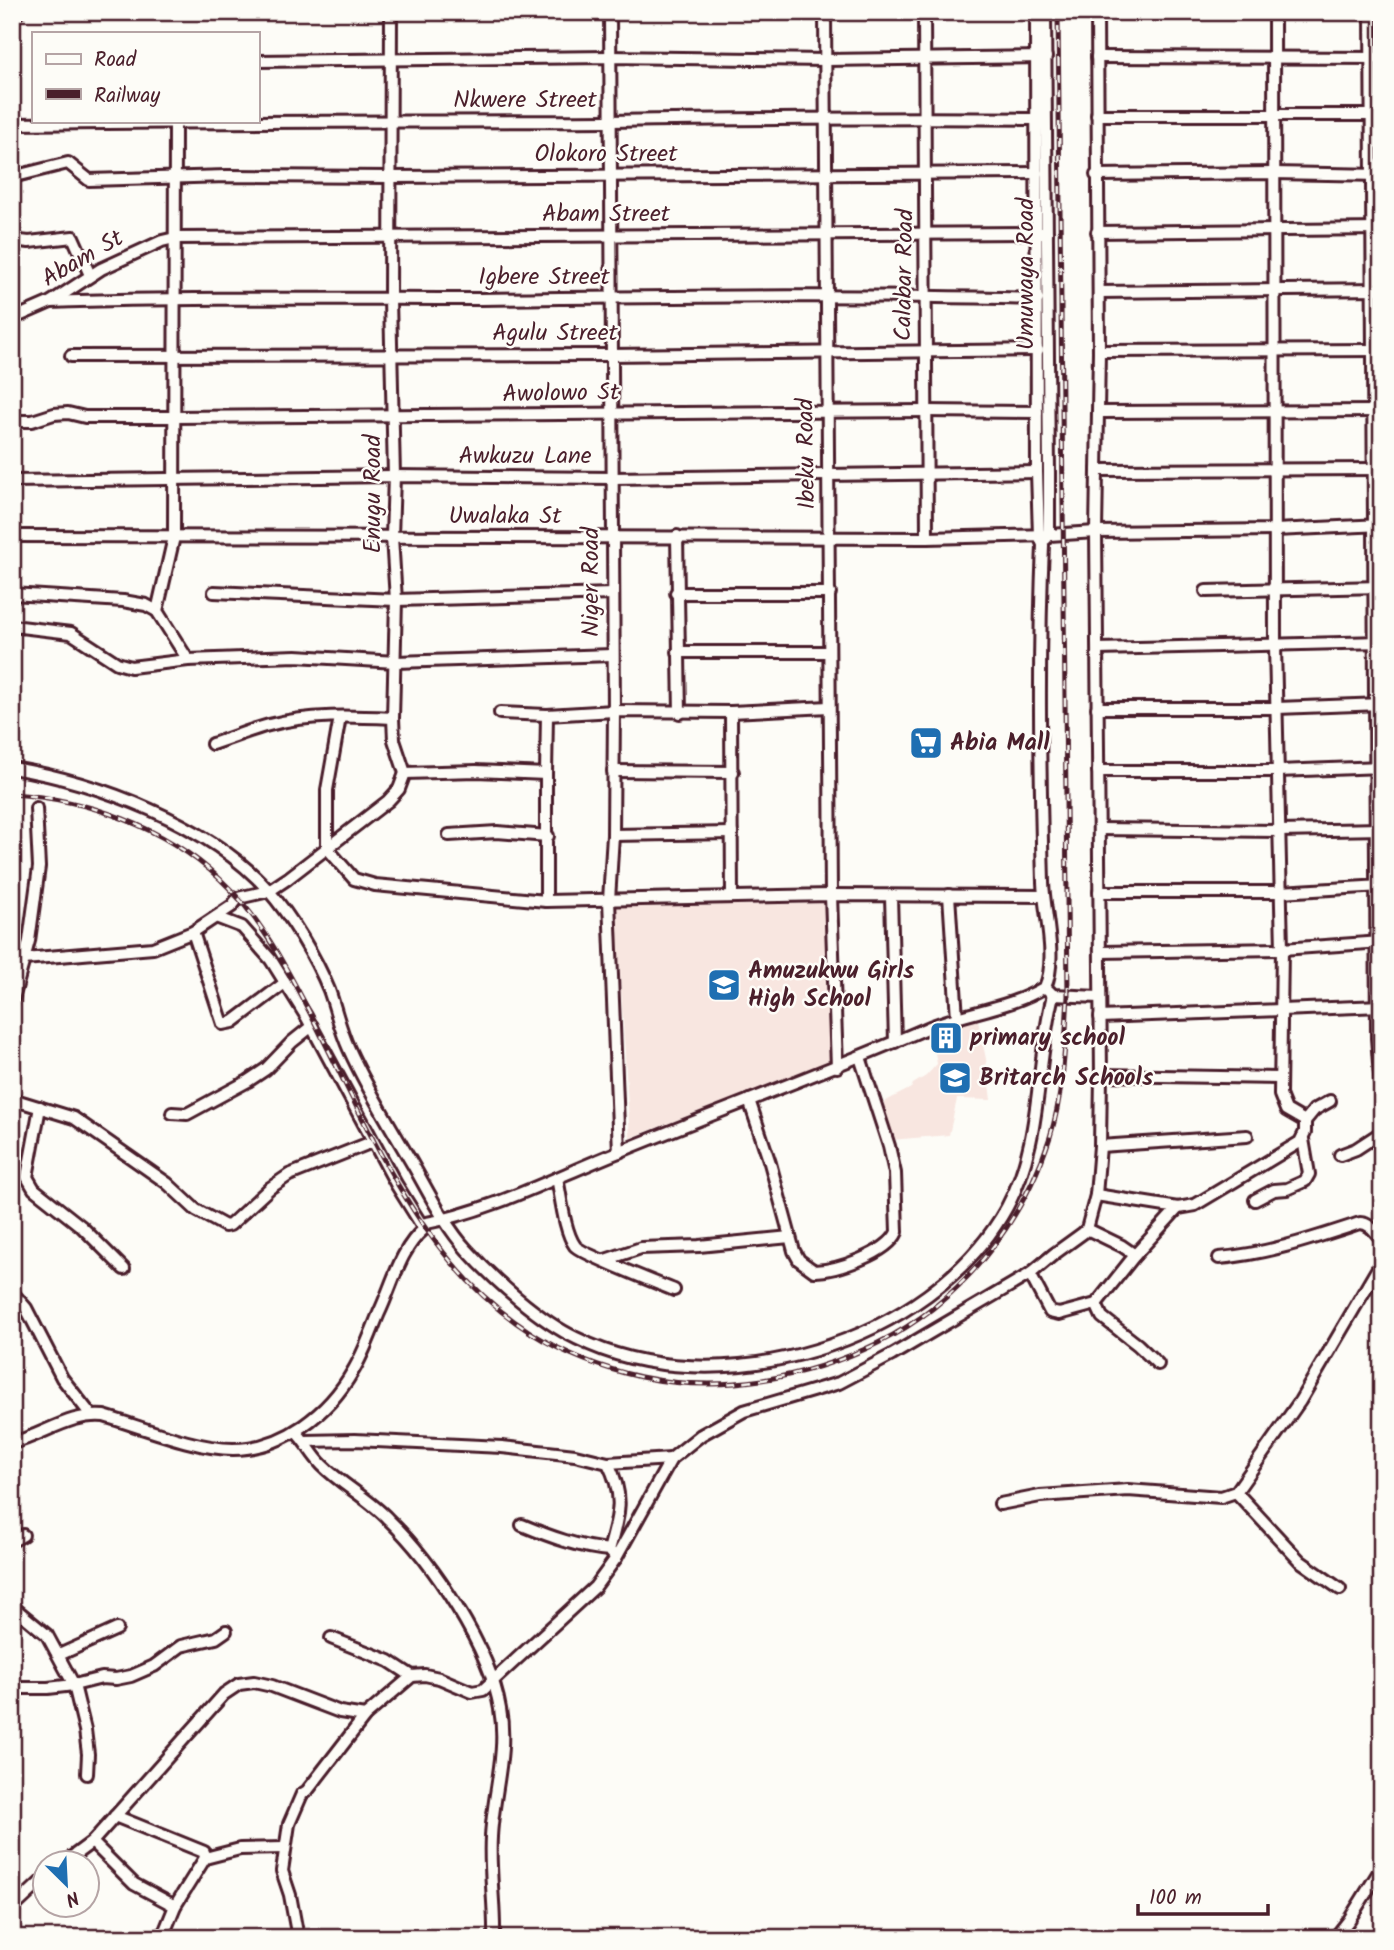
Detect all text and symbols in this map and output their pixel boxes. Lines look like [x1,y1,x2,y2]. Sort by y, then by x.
legend [32,32,259,122]
text: Road [94,44,137,77]
text: Railway [94,80,160,113]
street label: Nkwere Street [453,81,598,120]
street label: Olokoro Street [535,135,678,174]
street label: Abam Street [542,195,671,234]
street label: Umuwaya Road [1007,197,1046,350]
street label: Calabar Road [884,207,926,341]
street label: Abam St [35,219,132,298]
street label: Igbere Street [478,258,610,297]
street label: Agulu Street [492,314,618,353]
street label: Awolowo St [502,373,621,415]
street label: Ibeku Road [787,397,827,510]
street label: Enugu Road [354,433,393,554]
street label: Awkuzu Lane [458,437,592,476]
street label: Uwalaka St [448,497,562,536]
street label: Niger Road [572,526,611,637]
supermarket icon: Abia Mall [907,724,945,762]
place label: Abia Mall [950,724,1050,763]
place label: Amuzukwu Girls High School [748,952,914,1019]
school or university icon: Amuzukwu Girls High School [705,966,743,1004]
building icon: primary school [927,1019,965,1057]
place label: primary school [969,1019,1125,1058]
school or university icon: Britarch Schools [936,1059,974,1097]
place label: Britarch Schools [979,1059,1153,1098]
north arrow [32,1848,102,1918]
scale bar [1138,1873,1268,1917]
text: N [61,1882,84,1914]
text: 100 m [1149,1882,1202,1915]

